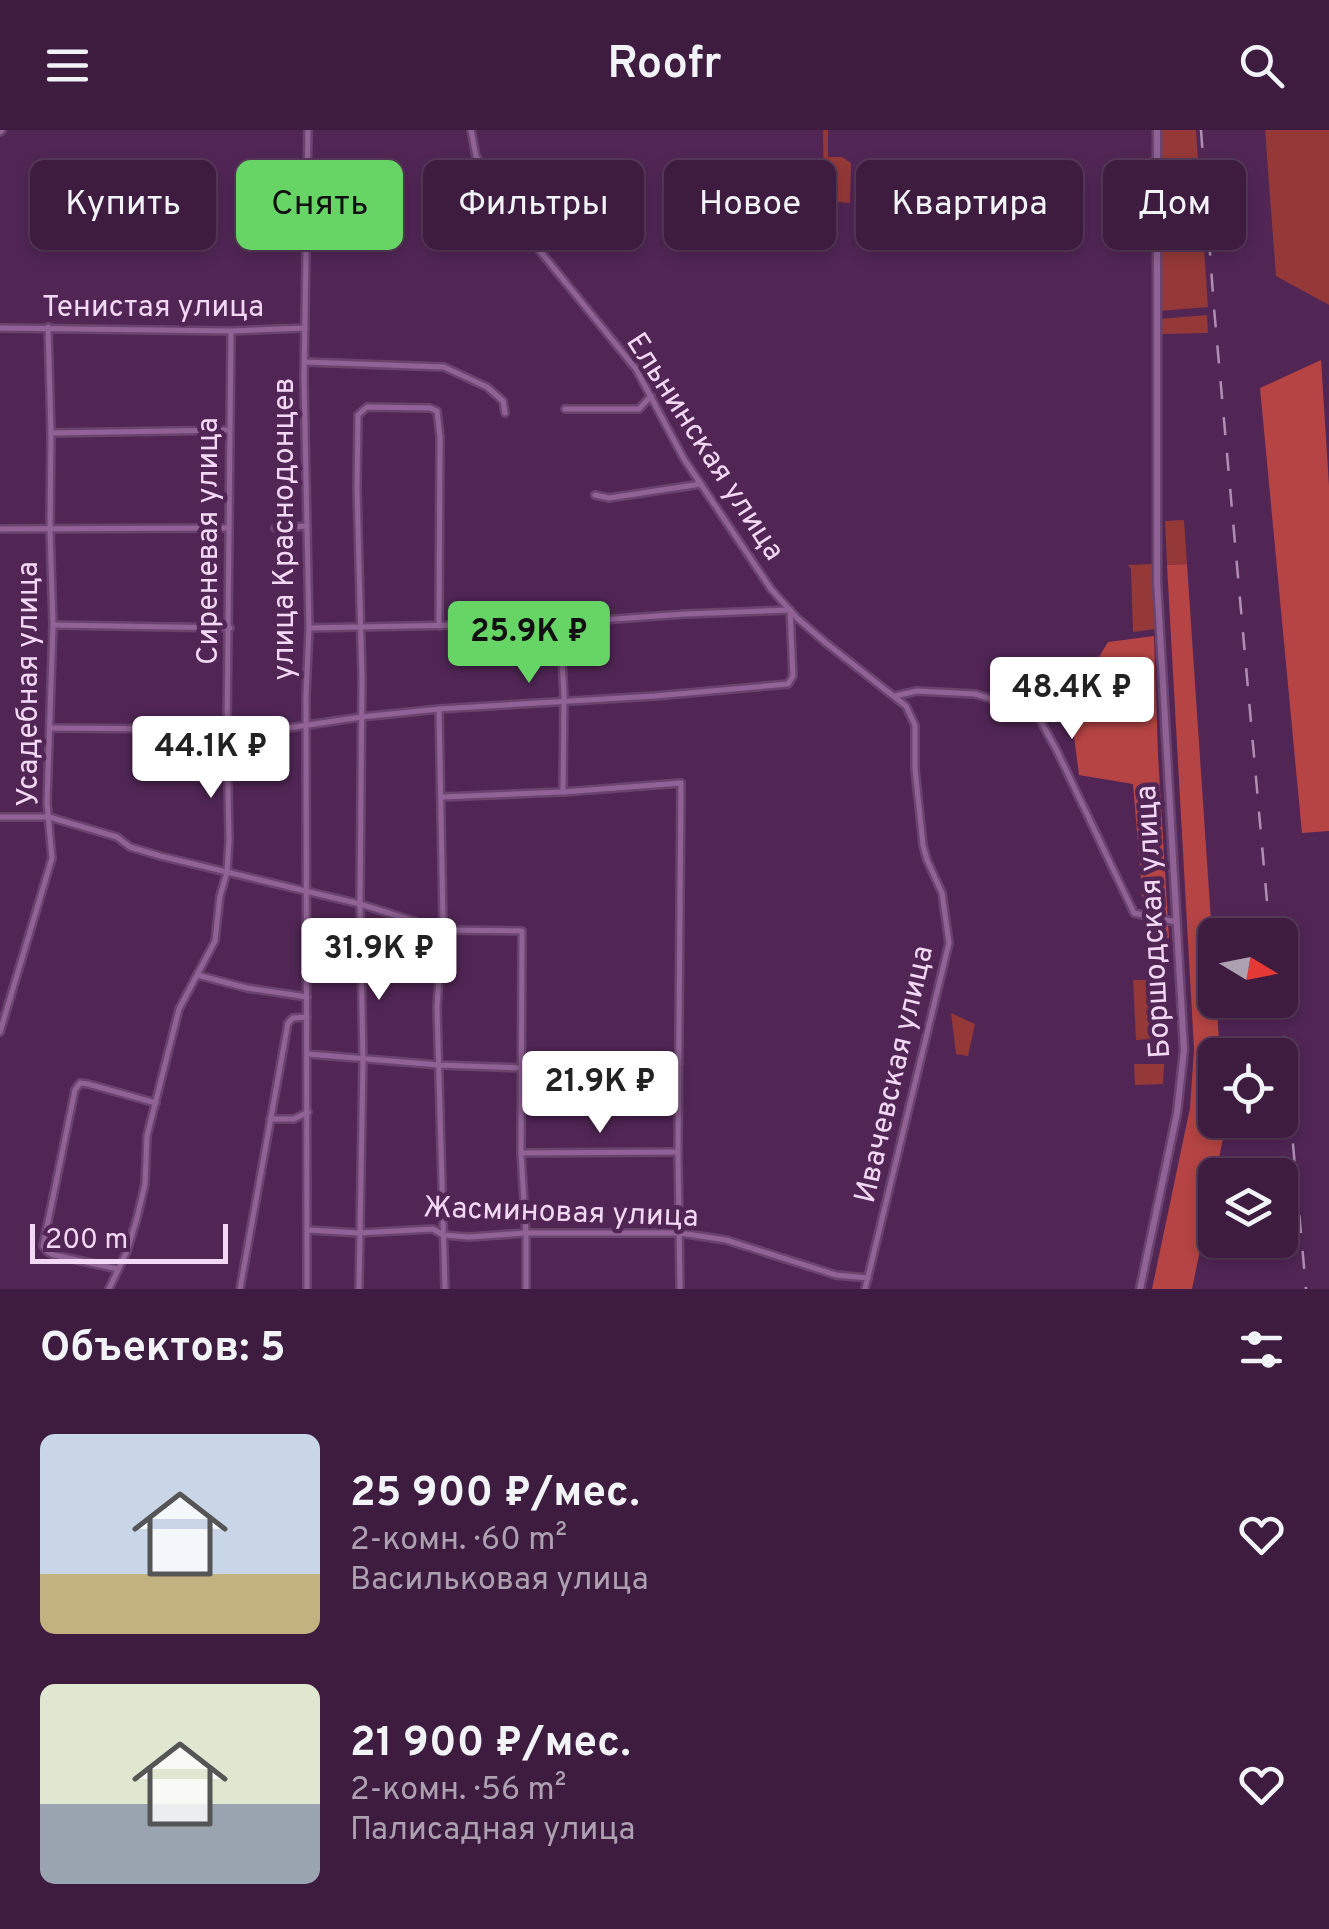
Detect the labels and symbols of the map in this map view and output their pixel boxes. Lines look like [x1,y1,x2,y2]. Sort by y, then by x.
street label: Тенистая улица [42,290,264,327]
street label: Ельнинская улица [616,327,791,568]
street label: улица Краснодонцев [267,378,304,680]
street label: Сиреневая улица [191,417,228,665]
street label: Усадебная улица [11,561,48,807]
pin: 25.9K ₽ [437,601,621,686]
pin: 48.4K ₽ [980,657,1164,742]
pin: 44.1K ₽ [119,716,303,801]
street label: Боршодская улица [1129,784,1180,1059]
pin: 31.9K ₽ [287,918,471,1003]
north arrow [1198,918,1298,1018]
street label: Ивачевская улица [848,942,943,1207]
pin: 21.9K ₽ [508,1051,692,1136]
street label: Жасминовая улица [423,1190,699,1237]
scale bar [30,1219,228,1264]

